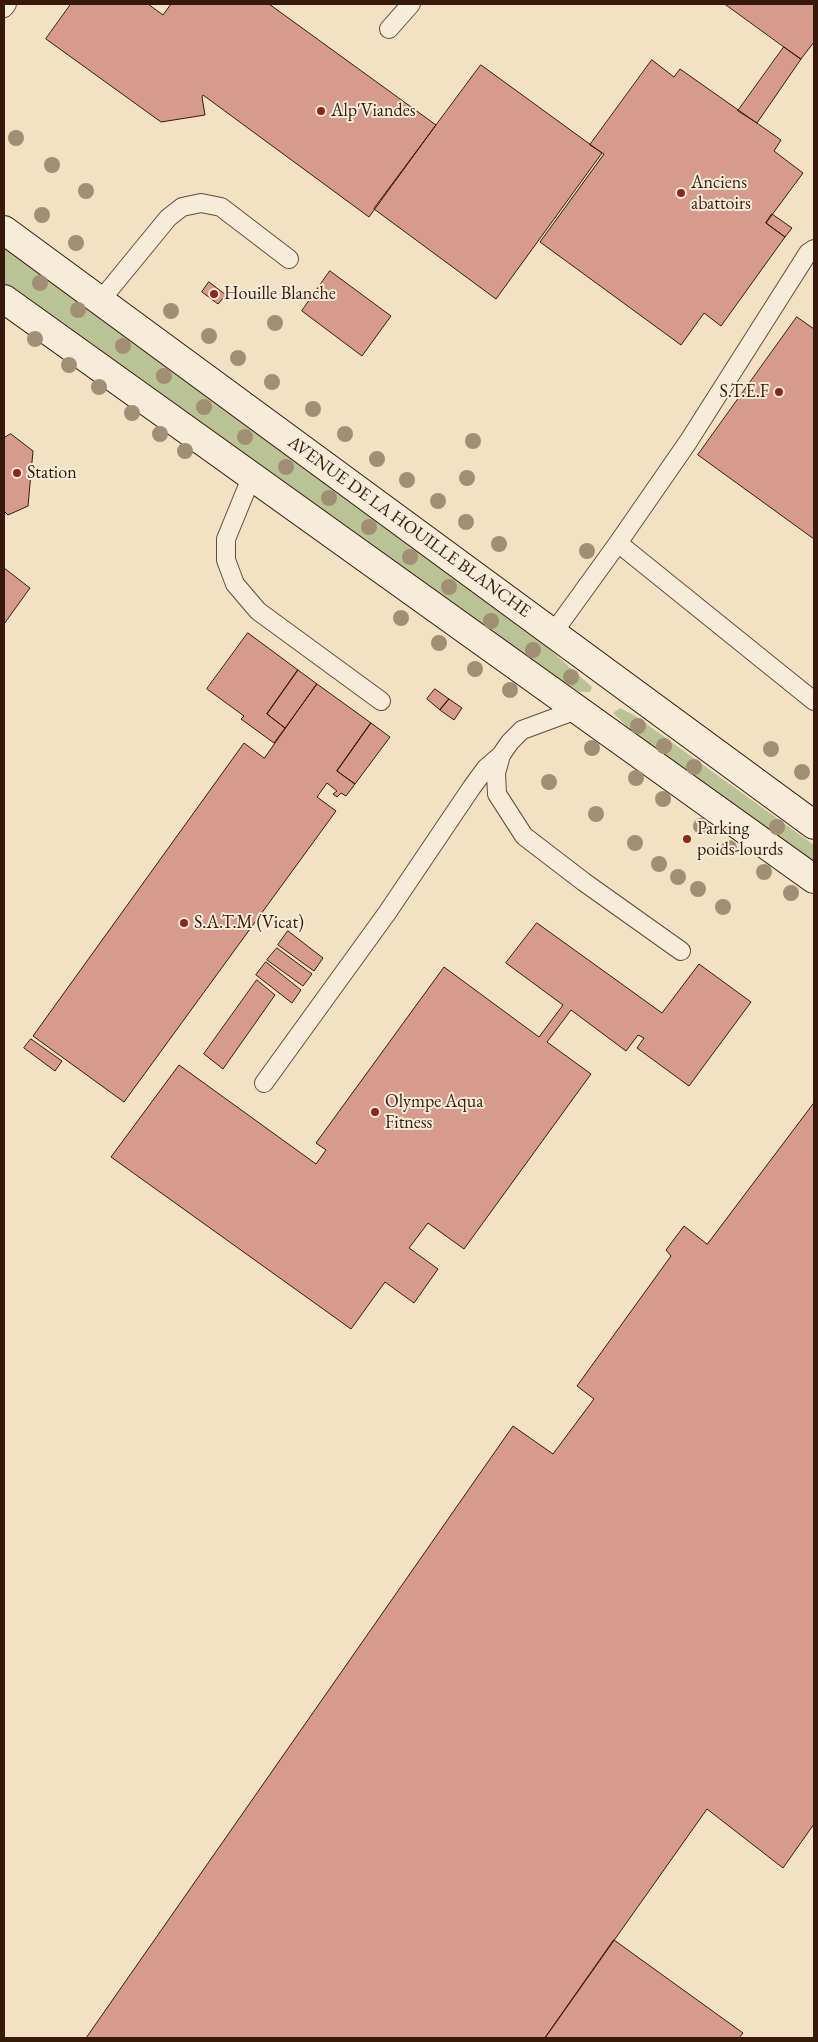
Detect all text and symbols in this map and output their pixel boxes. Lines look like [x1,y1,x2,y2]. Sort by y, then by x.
place label: Alp'Viandes [331,100,415,122]
marker: Alp'Viandes [315,105,327,117]
place label: Anciens abattoirs [691,172,751,214]
marker: Anciens abattoirs [675,187,687,199]
place label: Houille Blanche [224,283,336,305]
marker: Houille Blanche [208,288,220,300]
place label: S.T.E.F [719,381,769,403]
marker: S.T.E.F [773,386,785,398]
street label: AVENUE DE LA HOUILLE BLANCHE [283,432,535,622]
place label: Station [27,462,77,484]
marker: Station [11,467,23,479]
place label: Parking poids-lourds [697,818,783,861]
marker: Parking poids-lourds [681,833,693,845]
place label: S.A.T.M (Vicat) [194,912,304,934]
marker: S.A.T.M (Vicat) [178,917,190,929]
place label: Olympe Aqua Fitness [385,1091,483,1134]
marker: Olympe Aqua Fitness [369,1106,381,1118]

